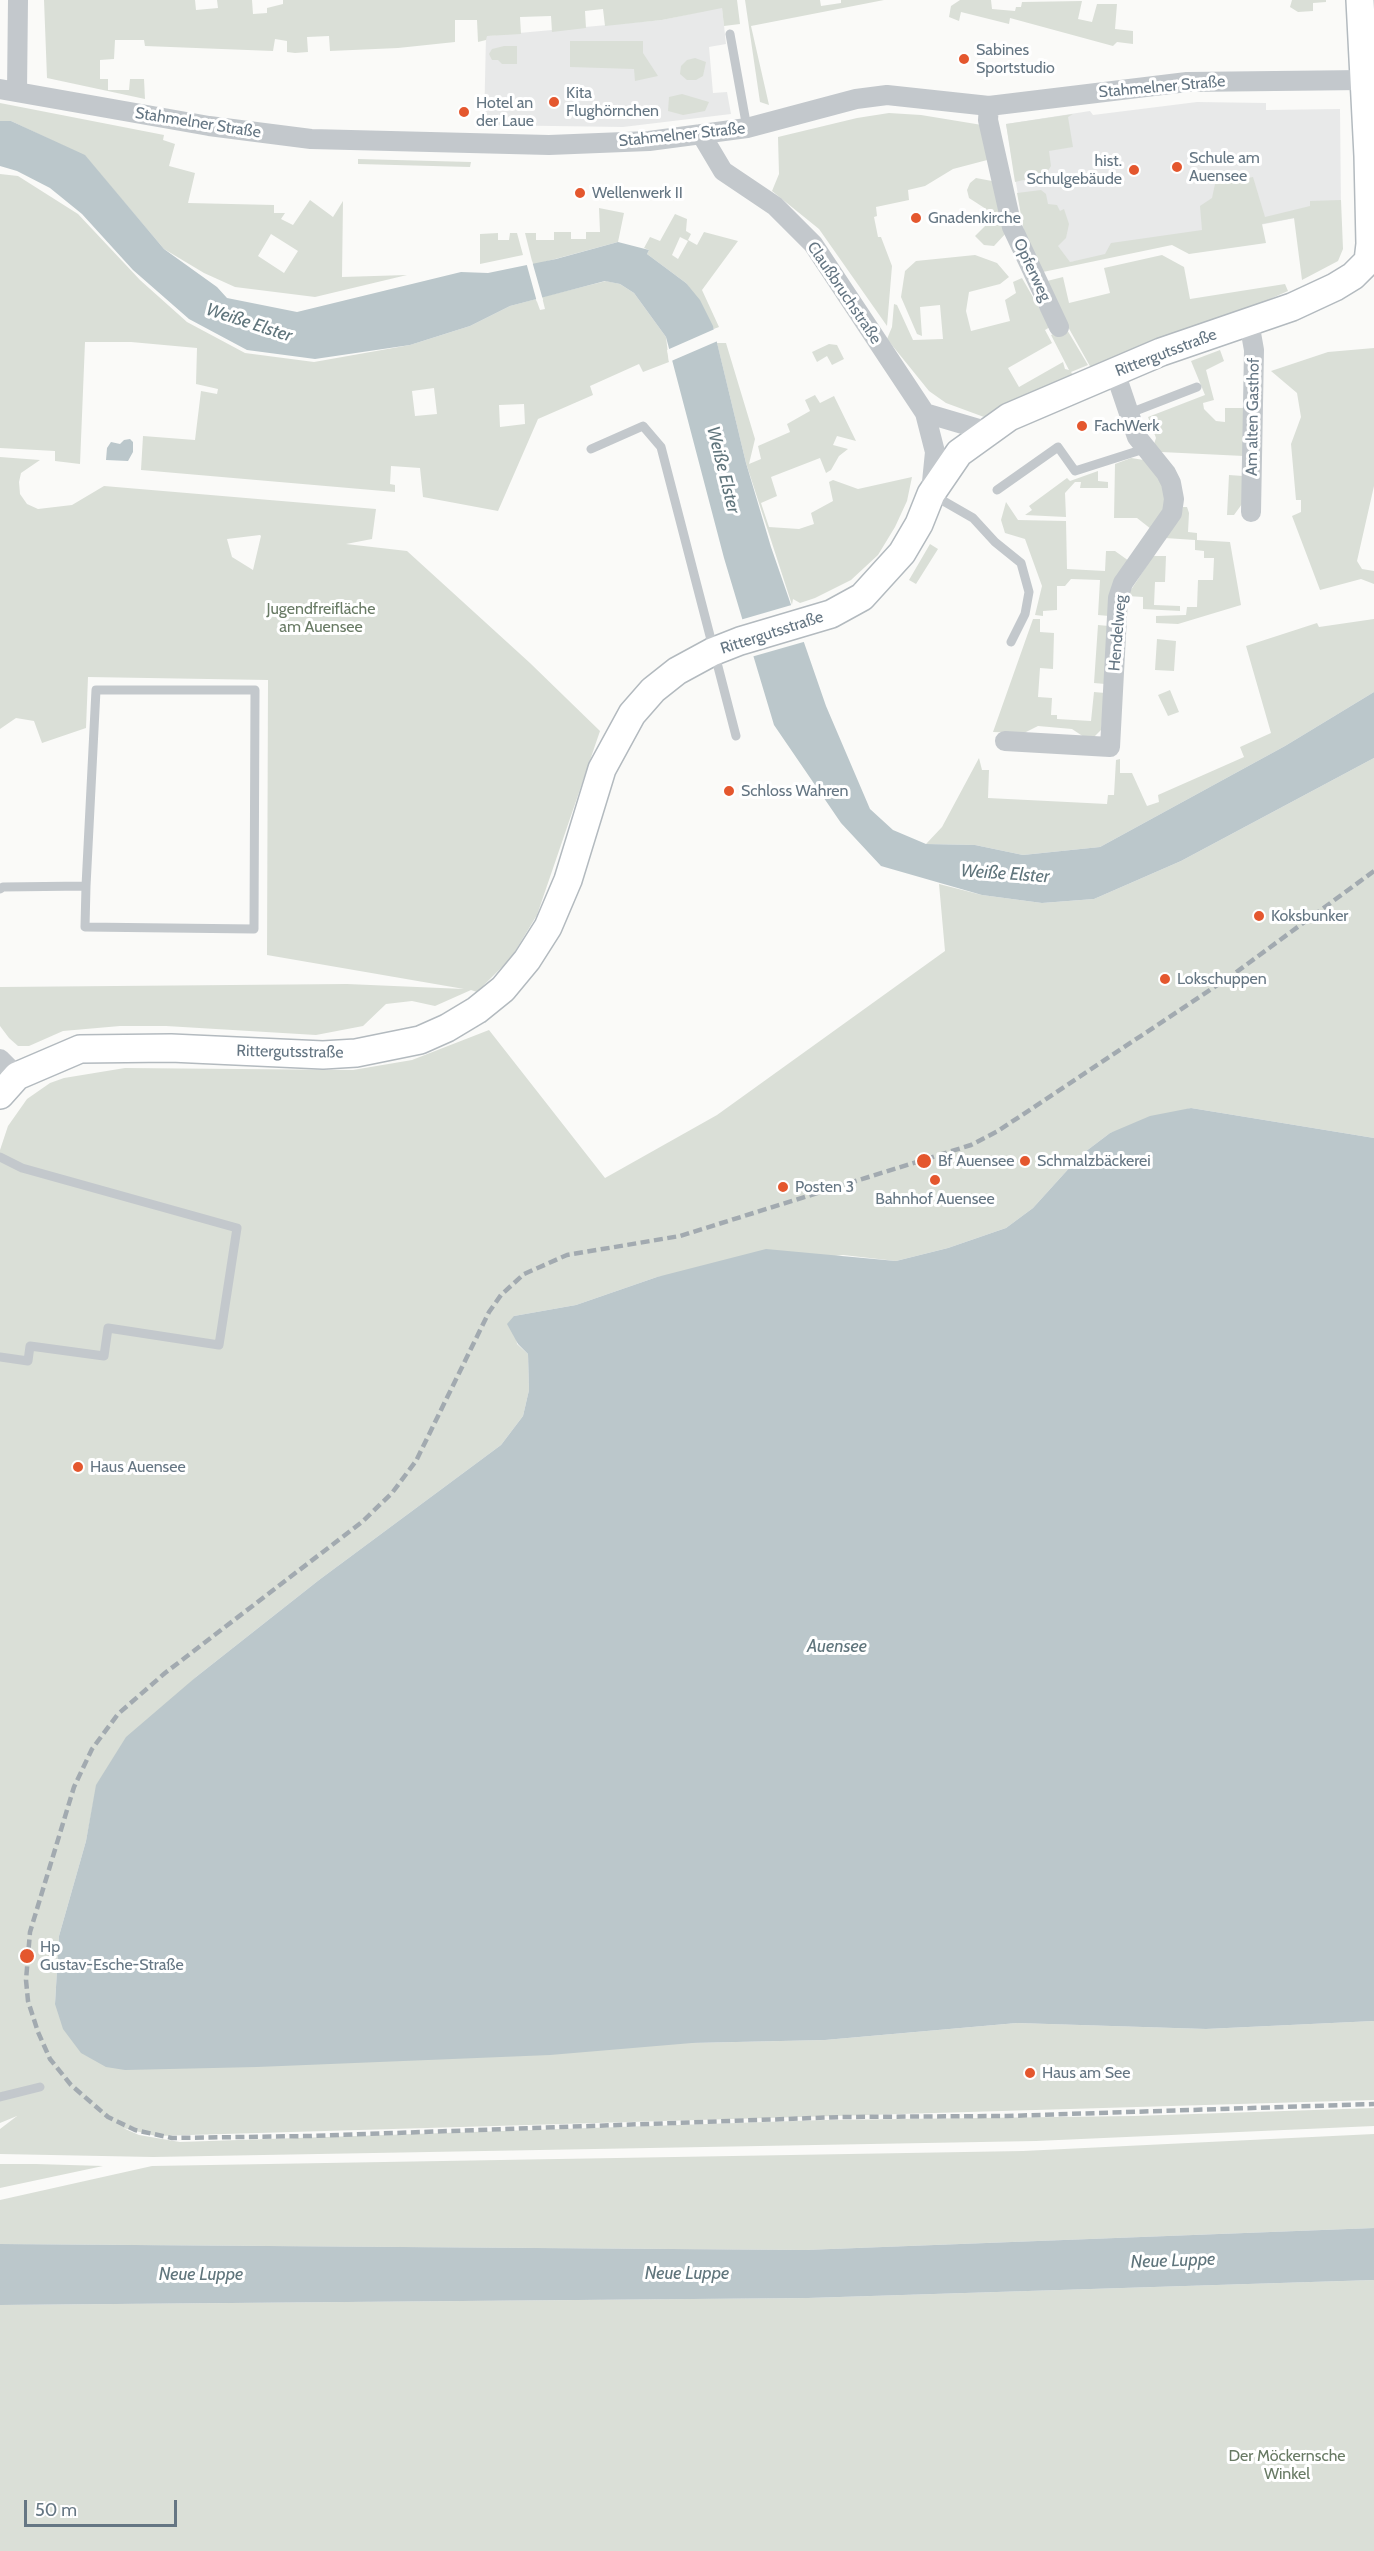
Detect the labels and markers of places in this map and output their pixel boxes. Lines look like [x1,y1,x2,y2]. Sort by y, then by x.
place label: Sabines Sportstudio [976,40,1055,78]
marker: Sabines Sportstudio [957,52,971,66]
place label: Kita Flughörnchen [566,83,659,121]
place label: Hotel an der Laue [476,93,534,131]
marker: Kita Flughörnchen [547,95,561,109]
marker: Hotel an der Laue [457,105,471,119]
place label: Schule am Auensee [1189,148,1260,186]
place label: hist. Schulgebäude [1026,151,1122,189]
marker: Schule am Auensee [1170,160,1184,174]
marker: hist. Schulgebäude [1127,163,1141,177]
place label: Wellenwerk II [592,183,683,203]
marker: Wellenwerk II [573,186,587,200]
place label: Gnadenkirche [928,208,1021,228]
marker: Gnadenkirche [909,211,923,225]
place label: FachWerk [1094,416,1159,436]
marker: FachWerk [1075,419,1089,433]
place label: Schloss Wahren [741,781,848,801]
marker: Schloss Wahren [722,784,736,798]
place label: Koksbunker [1271,906,1348,926]
marker: Koksbunker [1252,909,1266,923]
place label: Lokschuppen [1177,969,1267,989]
marker: Lokschuppen [1158,972,1172,986]
place label: Bf Auensee [938,1151,1014,1171]
place label: Schmalzbäckerei [1037,1151,1151,1171]
marker: Bf Auensee [915,1152,933,1170]
marker: Schmalzbäckerei [1018,1154,1032,1168]
marker: Bahnhof Auensee [928,1173,942,1187]
place label: Posten 3 [795,1177,854,1197]
marker: Posten 3 [776,1180,790,1194]
place label: Bahnhof Auensee [875,1189,995,1209]
place label: Haus Auensee [90,1457,186,1477]
marker: Haus Auensee [71,1460,85,1474]
place label: Hp Gustav-Esche-Straße [40,1937,184,1975]
marker: Hp Gustav-Esche-Straße [18,1947,36,1965]
place label: Haus am See [1042,2063,1130,2083]
marker: Haus am See [1023,2066,1037,2080]

